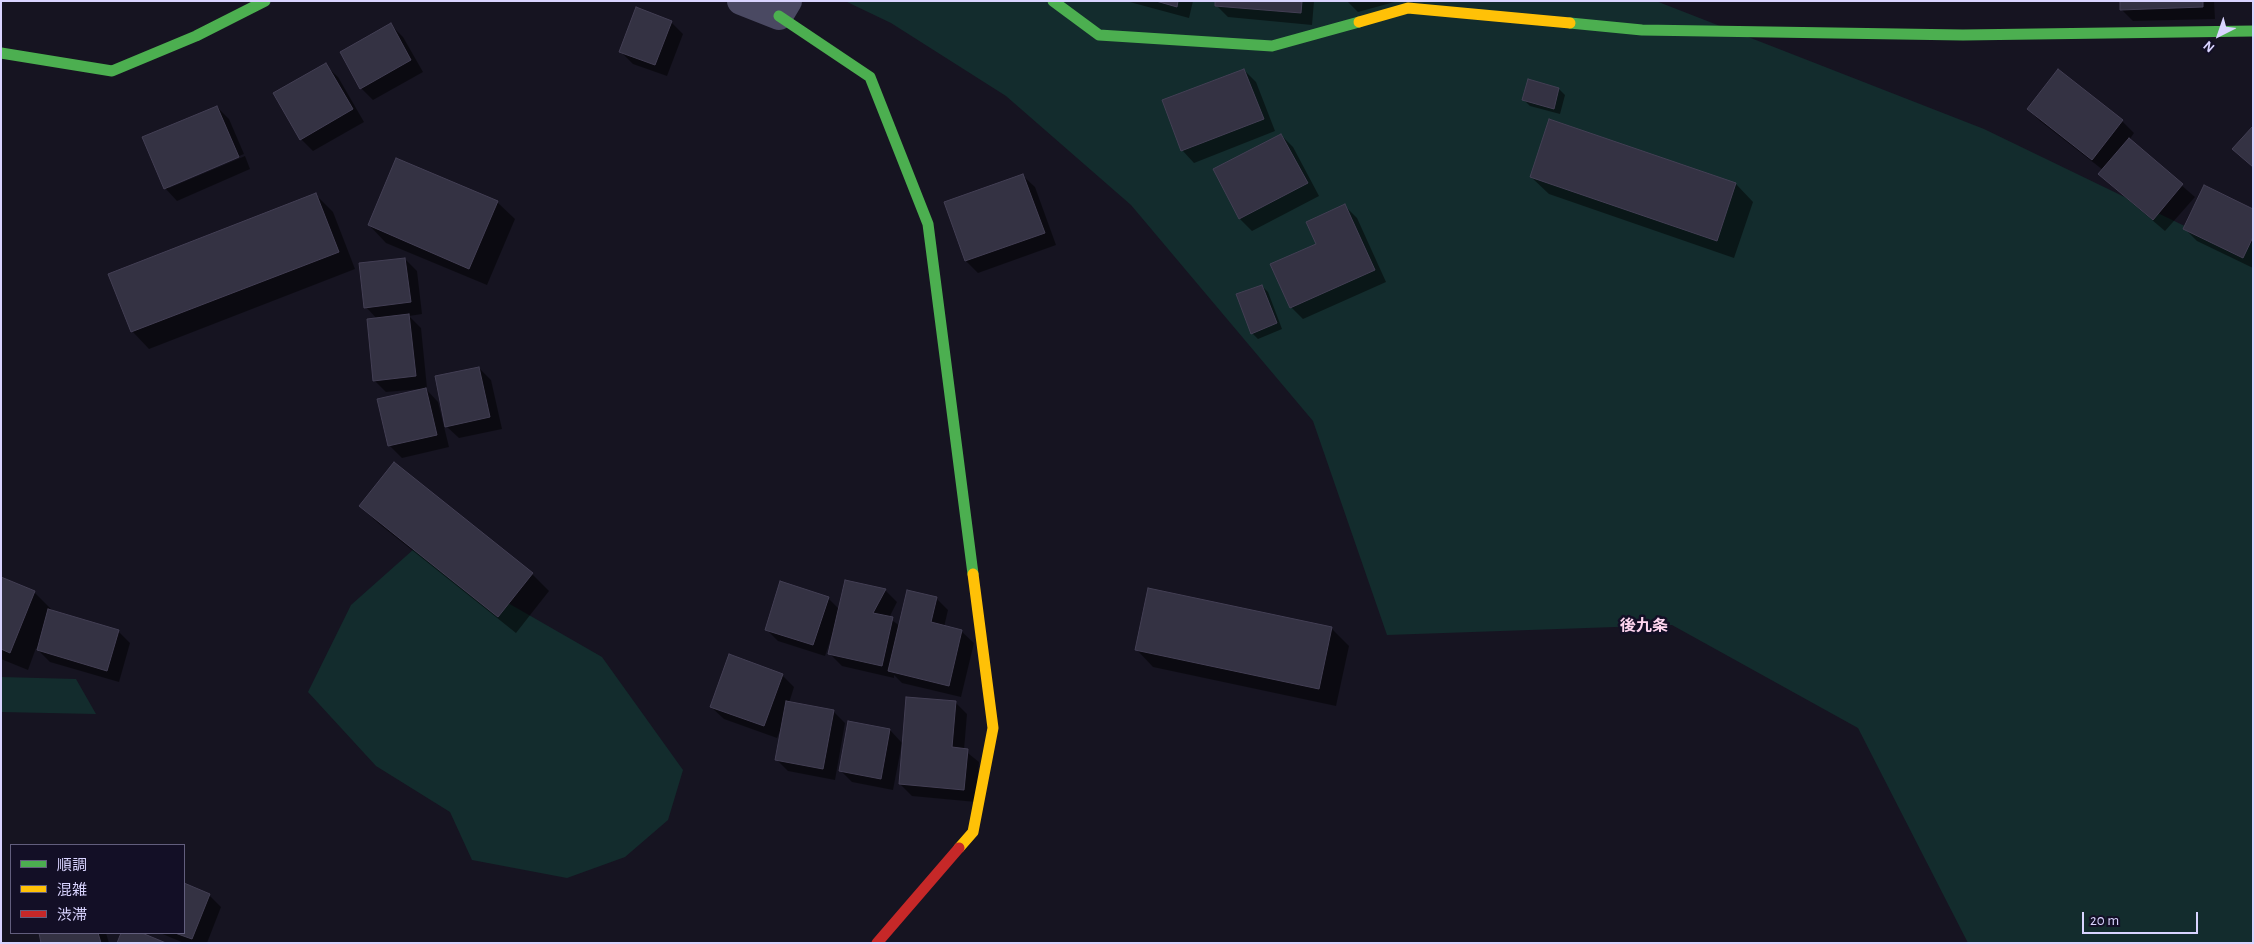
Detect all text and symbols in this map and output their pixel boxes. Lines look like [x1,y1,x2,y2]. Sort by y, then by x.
north arrow [2194,10,2244,60]
text: N [2201,38,2217,55]
district label: 後九条 [1620,616,1668,636]
legend [10,844,185,934]
text: 順調 [57,858,87,873]
text: 混雑 [57,883,87,898]
scale bar [2084,902,2200,934]
text: 渋滞 [57,908,87,923]
text: 20 m [2090,913,2119,928]

